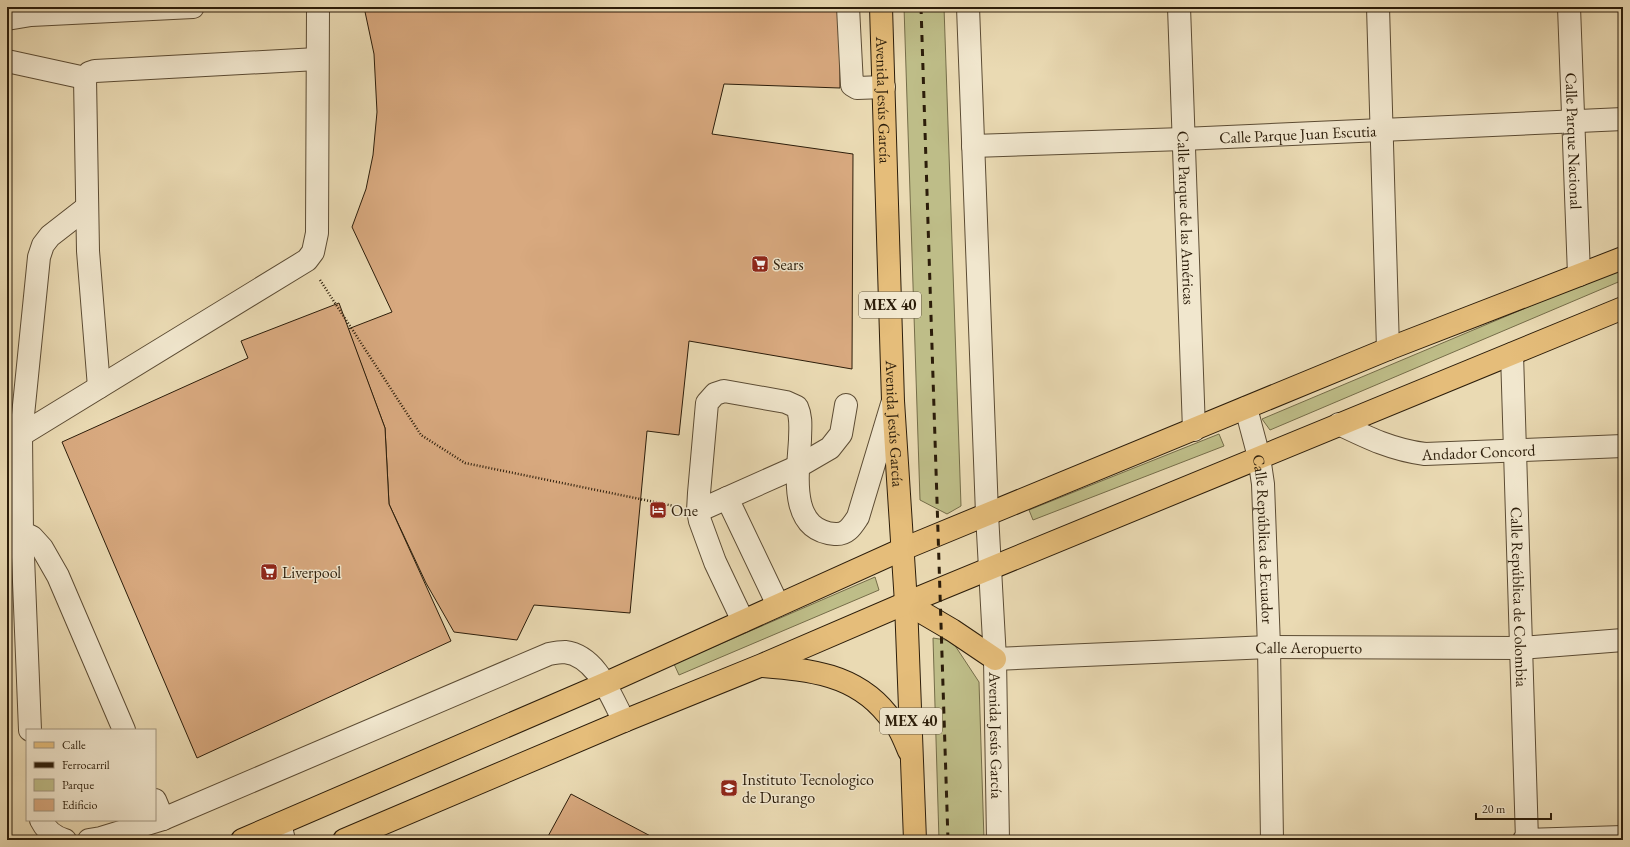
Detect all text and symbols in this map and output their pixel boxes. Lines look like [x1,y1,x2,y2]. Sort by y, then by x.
street label: Avenida Jesús García [871,35,896,164]
street label: Calle Parque Nacional [1560,72,1587,210]
street label: Calle Parque Juan Escutia [1219,120,1377,148]
street label: Calle Parque de las Américas [1172,131,1200,305]
supermarket icon: Sears [750,254,770,274]
place label: Sears [773,254,804,275]
road number: MEX 40 [859,292,921,318]
street label: Avenida Jesús García [881,359,909,488]
street label: Andador Concord [1420,440,1537,465]
street label: Calle República de Ecuador [1248,453,1278,625]
hotel icon: One [648,500,668,520]
place label: One [671,500,698,521]
street label: Calle República de Colombia [1506,506,1532,688]
supermarket icon: Liverpool [259,562,279,582]
place label: Liverpool [282,562,341,583]
street label: Calle Aeropuerto [1255,637,1362,659]
street label: Avenida Jesús García [984,671,1007,800]
road number: MEX 40 [880,708,942,734]
legend [26,729,156,821]
text: Calle [62,737,86,753]
text: Ferrocarril [62,757,110,773]
place label: Instituto Tecnologico de Durango [742,769,874,808]
text: Parque [62,777,94,793]
school or university icon: Instituto Tecnologico de Durango [719,778,739,798]
scale bar [1476,795,1551,821]
text: Edificio [62,797,98,813]
text: 20 m [1482,801,1506,817]

